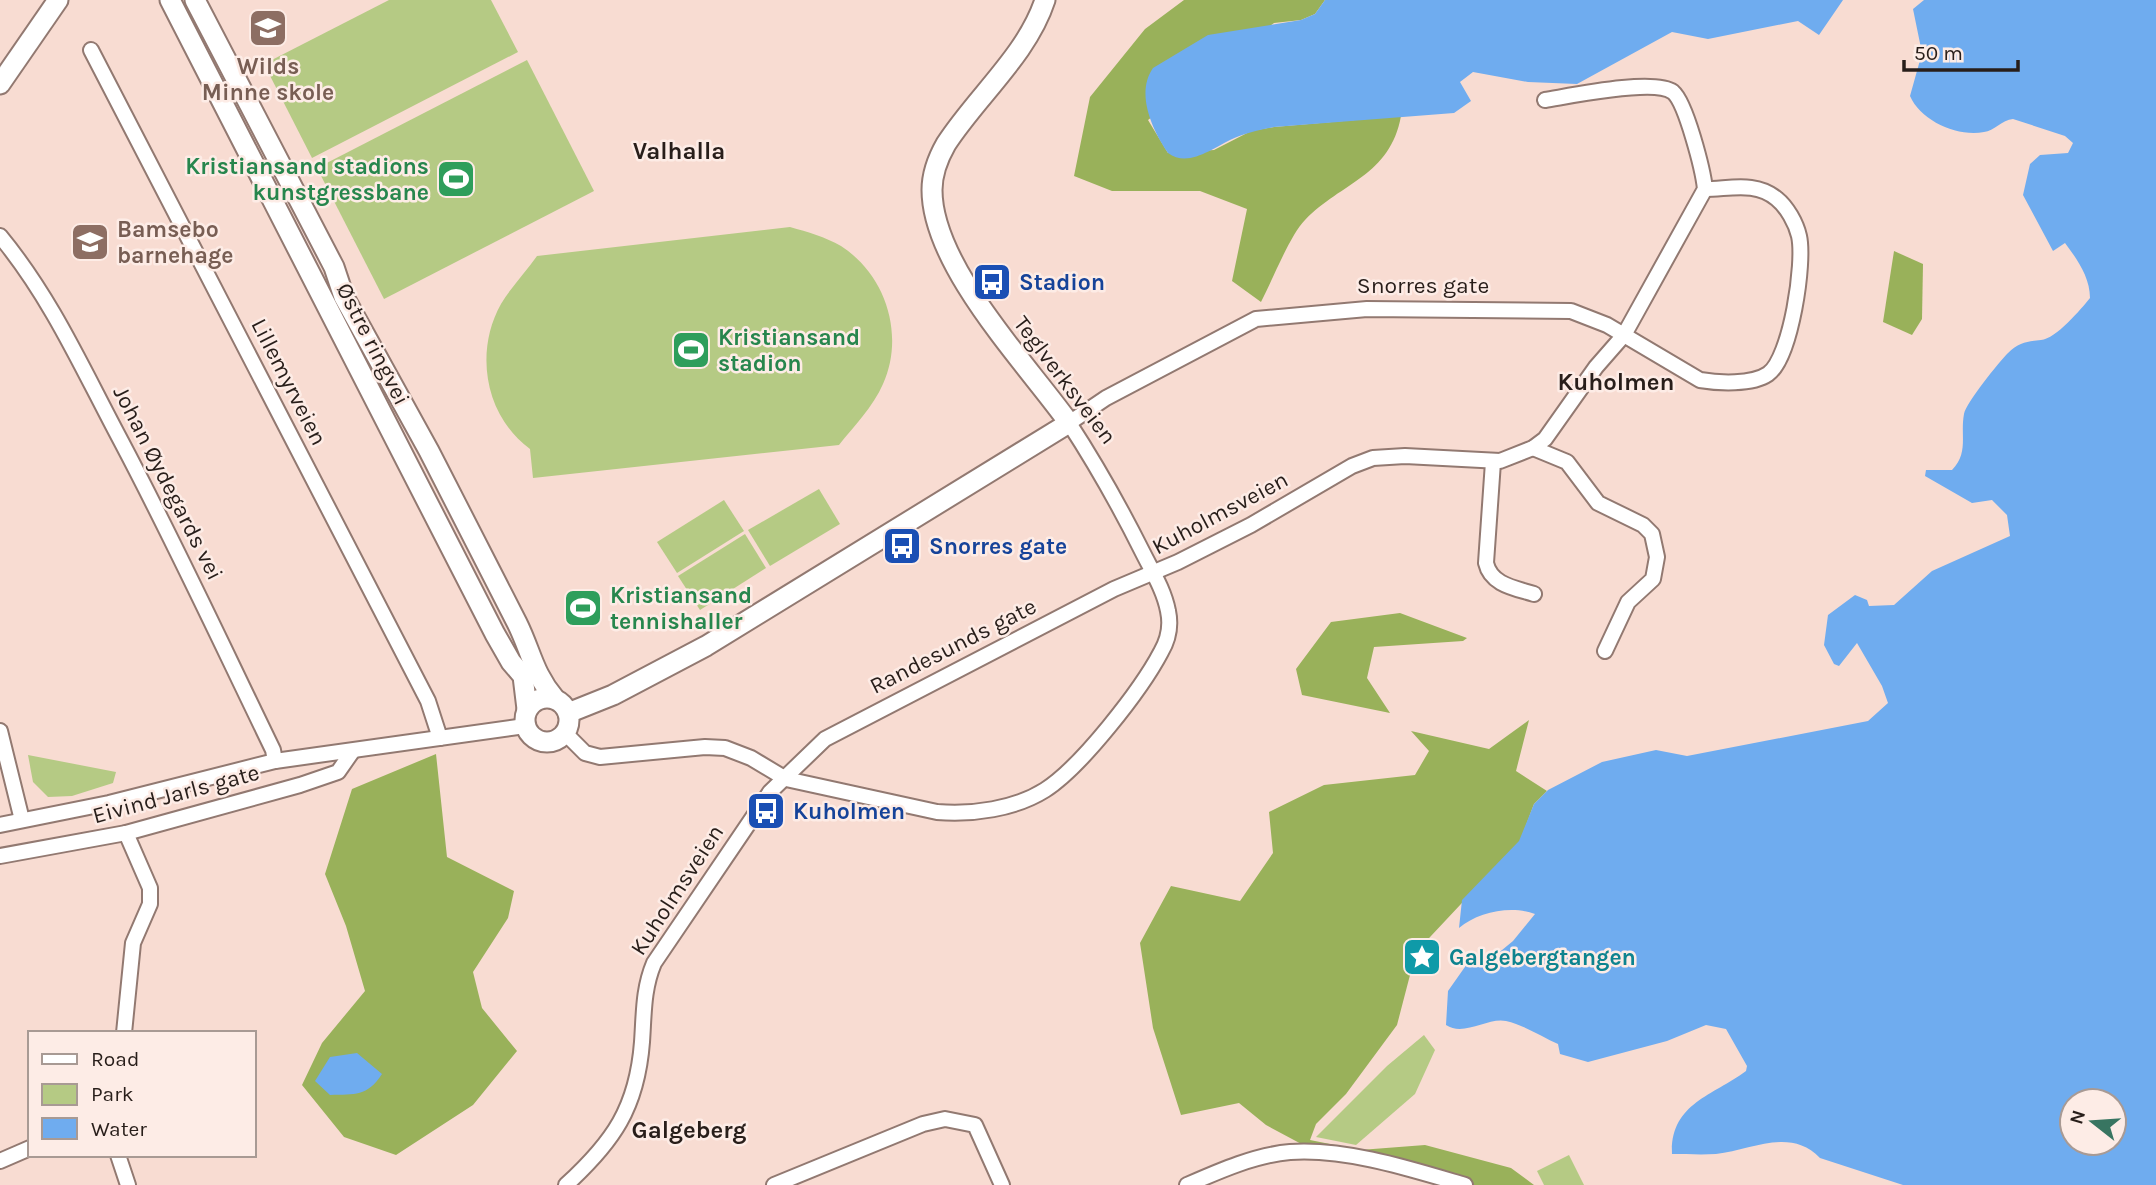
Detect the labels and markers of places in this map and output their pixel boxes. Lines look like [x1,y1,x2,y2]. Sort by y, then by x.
school or university icon: Wilds Minne skole [247,7,289,49]
place label: Wilds Minne skole [202,53,334,106]
place label: Kristiansand stadions kunstgressbane [185,153,429,206]
sports icon: Kristiansand stadions kunstgressbane [435,158,477,200]
place label: Bamsebo barnehage [117,216,233,269]
school or university icon: Bamsebo barnehage [69,221,111,263]
bus stop icon: Stadion [971,261,1013,303]
place label: Stadion [1019,269,1105,296]
place label: Kristiansand stadion [718,324,860,377]
sports icon: Kristiansand stadion [670,329,712,371]
bus stop icon: Snorres gate [881,525,923,567]
place label: Snorres gate [929,533,1067,560]
place label: Kristiansand tennishaller [610,582,752,635]
sports icon: Kristiansand tennishaller [562,587,604,629]
bus stop icon: Kuholmen [745,790,787,832]
place label: Kuholmen [793,798,905,825]
place icon: Galgebergtangen [1401,936,1443,978]
place label: Galgebergtangen [1449,944,1636,971]

